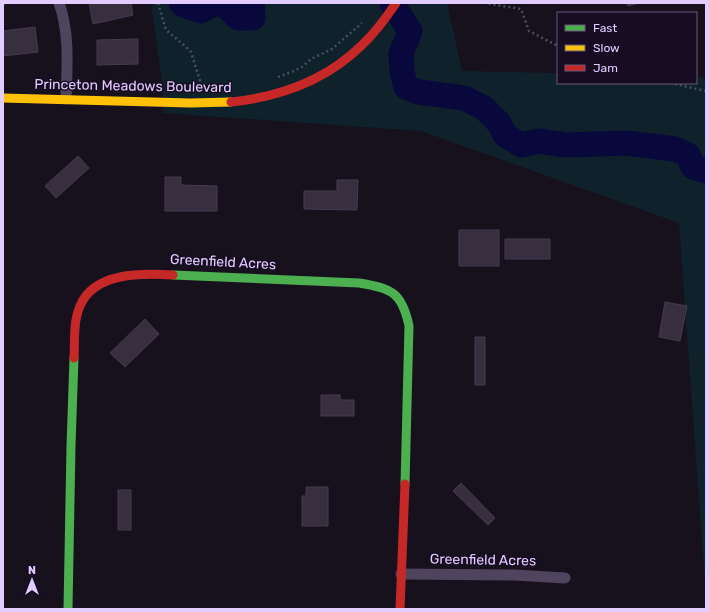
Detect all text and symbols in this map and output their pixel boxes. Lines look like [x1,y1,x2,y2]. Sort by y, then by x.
legend [557,12,697,84]
text: Fast [593,21,617,35]
text: Slow [593,41,620,55]
text: Jam [593,61,618,75]
street label: Princeton Meadows Boulevard [34,76,232,96]
street label: Greenfield Acres [169,251,277,273]
street label: Greenfield Acres [430,551,536,569]
north arrow [12,560,52,600]
text: N [28,564,36,577]

